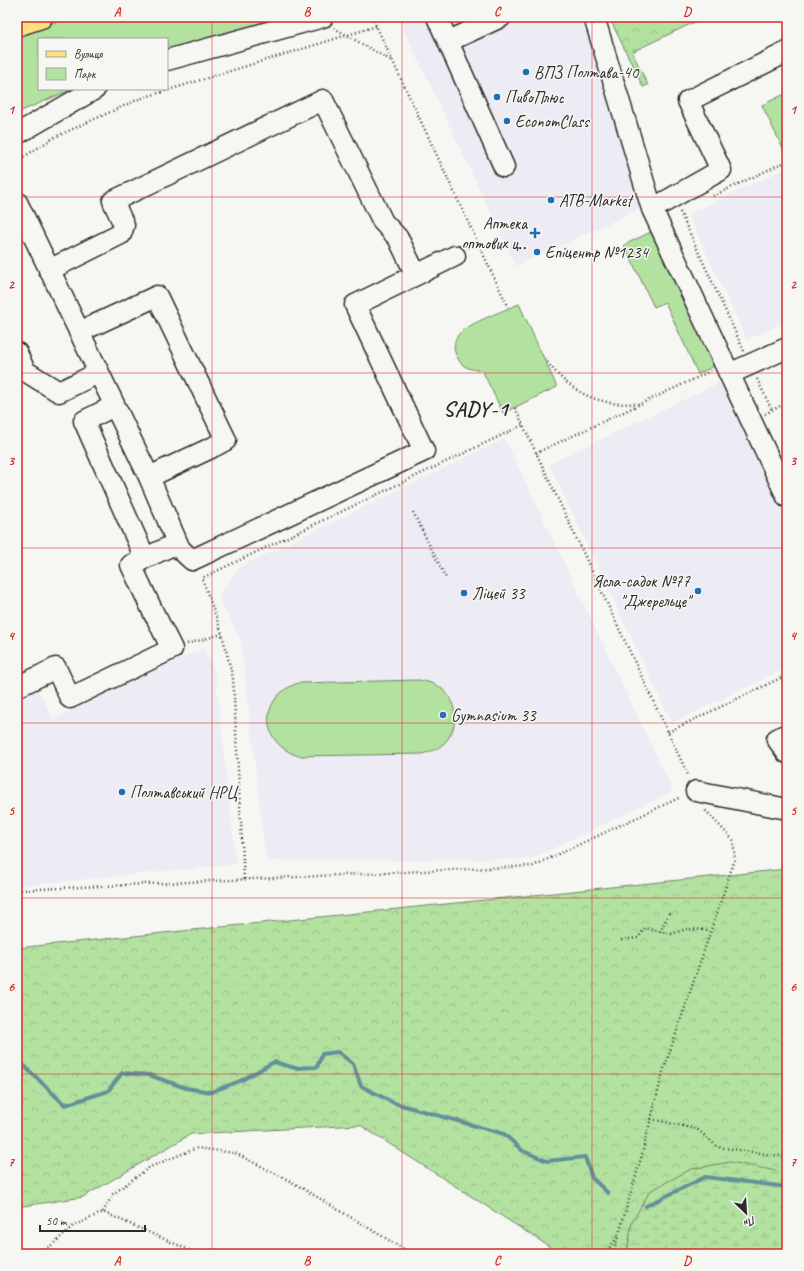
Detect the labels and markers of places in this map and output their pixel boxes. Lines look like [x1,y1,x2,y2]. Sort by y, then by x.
place label: ВПЗ Полтава-40 [534,62,640,83]
marker: ВПЗ Полтава-40 [521,67,531,77]
place label: ПивоПлюс [505,87,564,108]
marker: ПивоПлюс [492,92,502,102]
place label: EconomClass [515,111,591,132]
marker: EconomClass [502,116,512,126]
place label: ATB-Market [559,190,634,211]
marker: ATB-Market [546,195,556,205]
place label: Аптека оптових ц‥ [462,213,528,254]
marker: Аптека оптових ц‥ [530,228,540,238]
place label: Епіцентр №1234 [545,242,651,263]
marker: Епіцентр №1234 [532,247,542,257]
place label: Ясла-садок №77 "Джерельце" [592,571,694,612]
place label: Ліцей 33 [472,583,526,604]
marker: Ясла-садок №77 "Джерельце" [693,586,703,596]
marker: Ліцей 33 [459,588,469,598]
place label: Gymnasium 33 [451,705,537,726]
marker: Gymnasium 33 [438,710,448,720]
place label: Полтавський НРЦ [130,782,239,803]
marker: Полтавський НРЦ [117,787,127,797]

